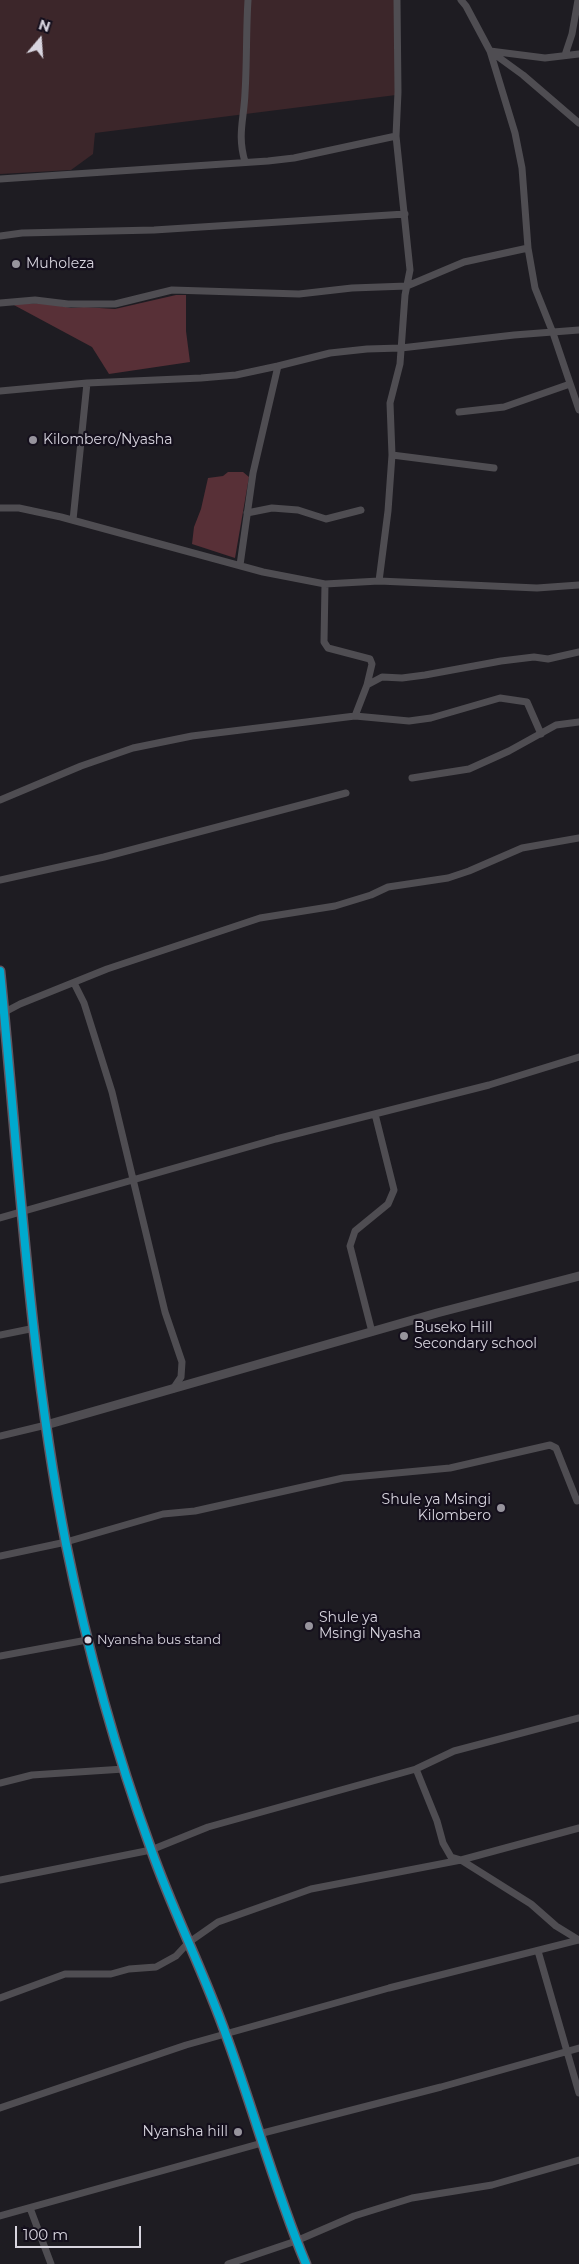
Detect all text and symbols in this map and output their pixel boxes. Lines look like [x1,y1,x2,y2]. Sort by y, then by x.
north arrow [15,15,65,65]
text: N [36,15,53,36]
place label: Muholeza [26,256,95,272]
marker: Muholeza [10,258,22,270]
place label: Kilombero/Nyasha [43,432,172,448]
marker: Kilombero/Nyasha [27,434,39,446]
place label: Buseko Hill Secondary school [414,1320,537,1352]
marker: Buseko Hill Secondary school [398,1330,410,1342]
place label: Shule ya Msingi Kilombero [382,1492,491,1524]
marker: Shule ya Msingi Kilombero [495,1502,507,1514]
place label: Shule ya Msingi Nyasha [319,1610,421,1642]
marker: Shule ya Msingi Nyasha [303,1620,315,1632]
place label: Nyansha bus stand [97,1632,221,1648]
marker: Nyansha bus stand [83,1635,93,1645]
place label: Nyansha hill [143,2124,228,2140]
marker: Nyansha hill [232,2126,244,2138]
scale bar [18,2216,144,2248]
text: 100 m [23,2225,68,2244]

